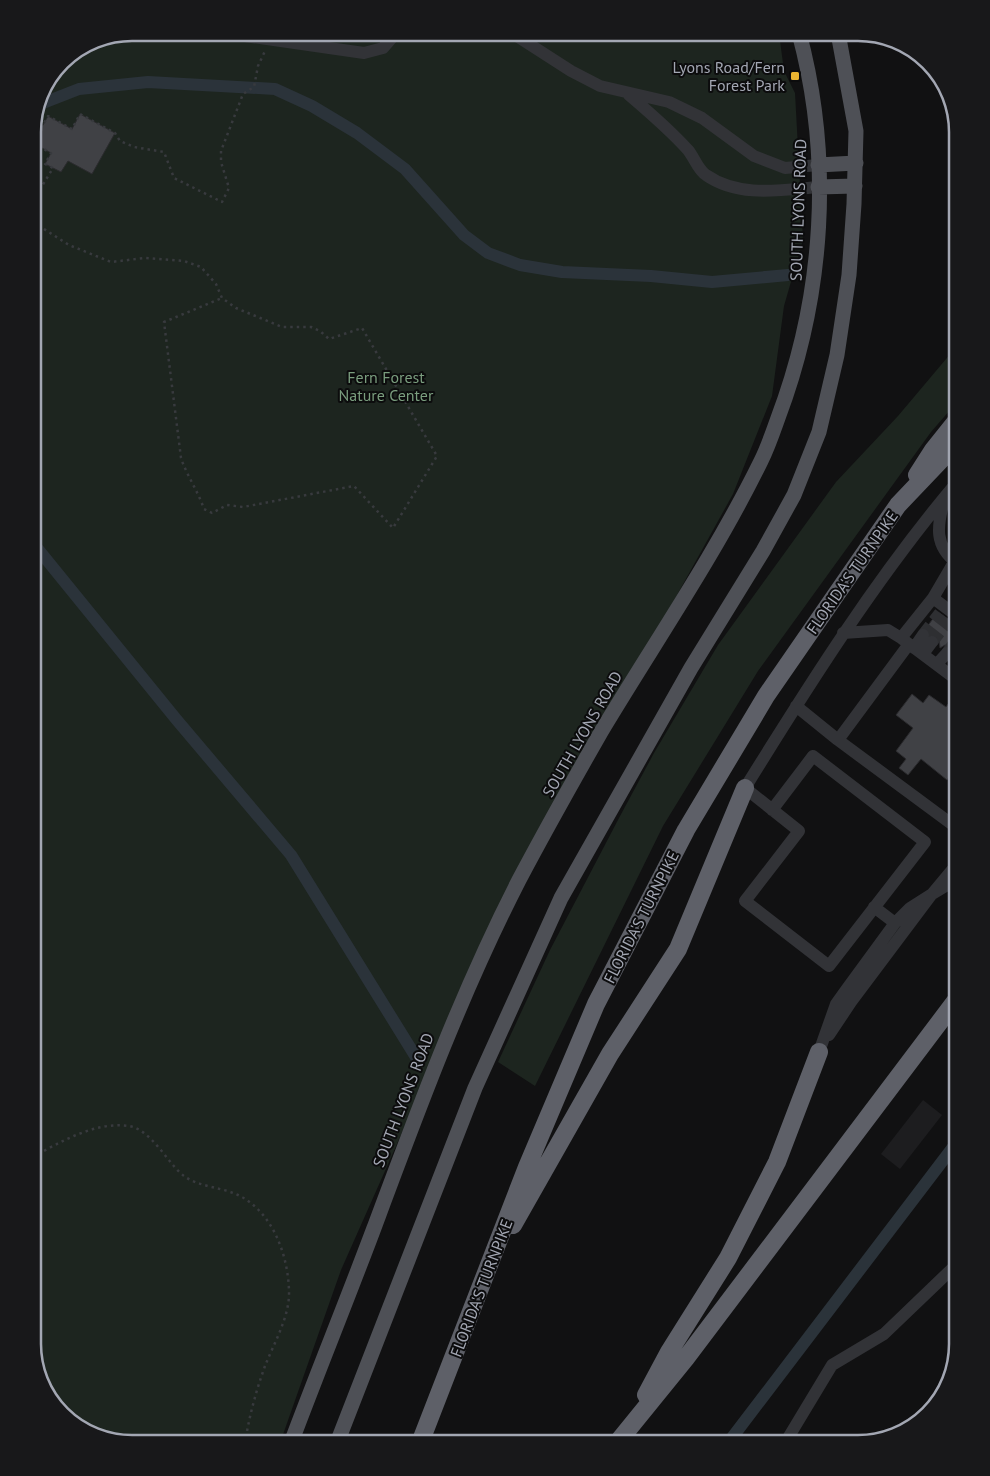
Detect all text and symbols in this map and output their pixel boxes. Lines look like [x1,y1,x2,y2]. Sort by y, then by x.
place label: Lyons Road/Fern Forest Park [673,57,785,95]
marker: Lyons Road/Fern Forest Park [789,70,801,82]
street label: SOUTH LYONS ROAD [786,139,810,281]
park label: Fern Forest Nature Center [339,367,434,405]
street label: FLORIDA'S TURNPIKE [802,507,902,637]
street label: SOUTH LYONS ROAD [538,667,626,801]
street label: FLORIDA'S TURNPIKE [599,847,683,987]
street label: SOUTH LYONS ROAD [368,1030,438,1170]
street label: FLORIDA'S TURNPIKE [446,1216,516,1360]

